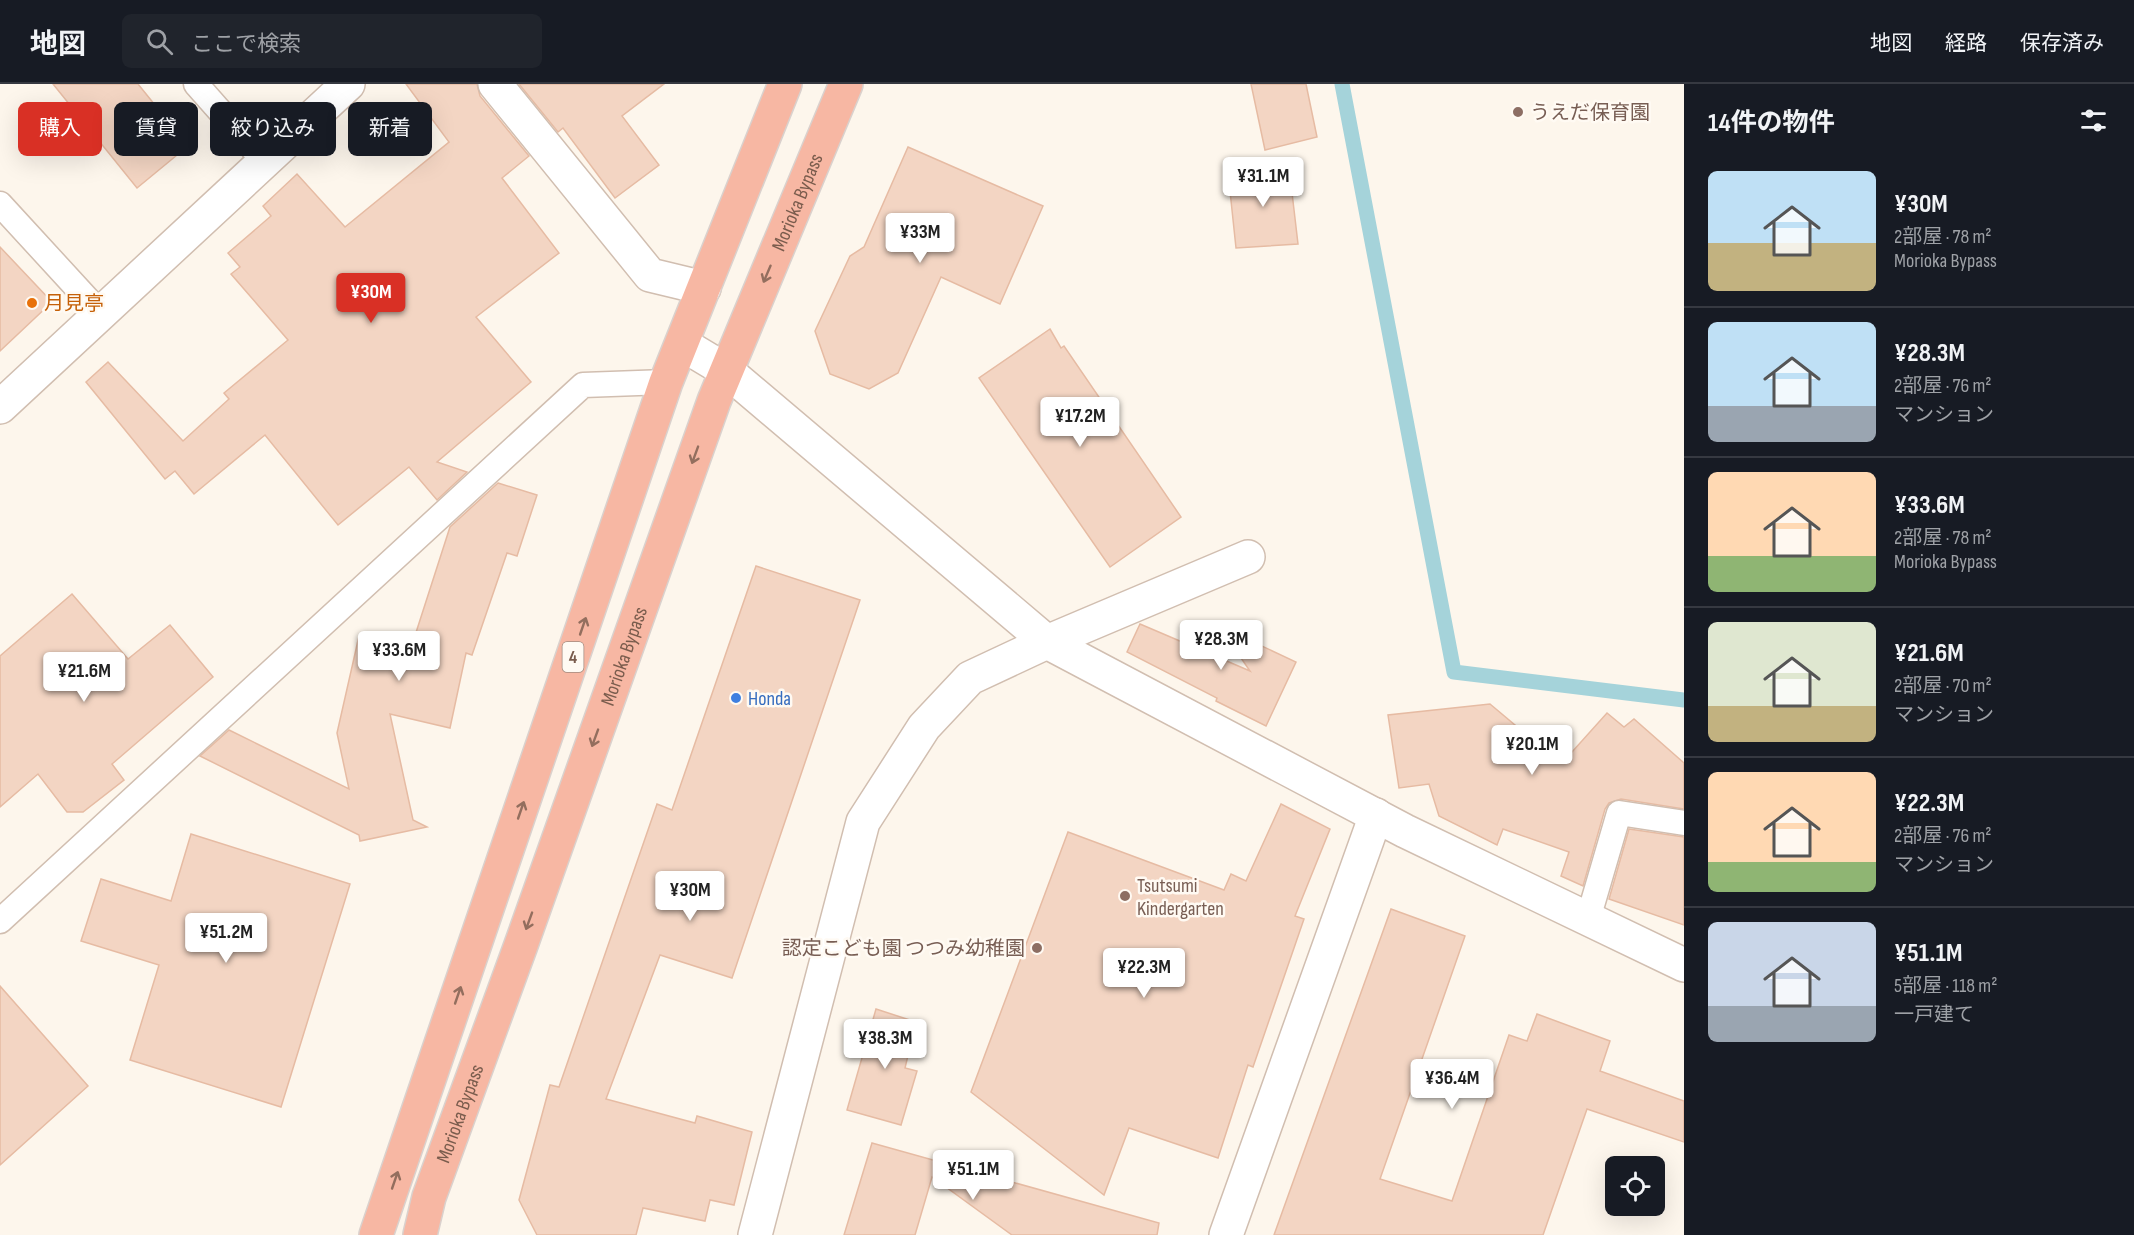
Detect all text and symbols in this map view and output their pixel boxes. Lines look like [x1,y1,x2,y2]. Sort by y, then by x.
search box [122,14,542,68]
icon: search [143,25,176,58]
text: 地図 [30,28,86,61]
text: ここで検索 [191,31,301,58]
text: 地図 [1870,31,1912,56]
text: 経路 [1945,31,1987,56]
text: 保存済み [2020,31,2104,56]
place label: うえだ保育園 [1530,101,1650,125]
chip: 購入 [18,102,102,156]
chip: 賃貸 [114,102,198,156]
chip: 絞り込み [210,102,336,156]
chip: 新着 [348,102,432,156]
icon: filters [2077,104,2110,137]
marker: うえだ保育園 [1511,105,1525,119]
text: 14件の物件 [1708,108,1835,139]
street label: Morioka Bypass [767,150,829,255]
pin: ¥31.1M [1214,157,1312,208]
text: ¥31.1M [1237,164,1289,188]
text: ¥30M [1894,189,1948,220]
icon: home [1756,195,1828,267]
pin: ¥33M [884,213,956,264]
text: ¥33M [900,220,940,244]
text: 2部屋 · 78 m² [1894,225,1992,249]
text: Morioka Bypass [1894,249,1997,273]
one-way arrow [761,264,772,283]
pin: ¥30M [335,273,407,324]
text: ¥30M [350,280,392,304]
place label: 月見亭 [44,292,104,316]
marker: 月見亭 [25,296,39,310]
text: ¥28.3M [1894,338,1965,369]
icon: home [1756,346,1828,418]
text: 2部屋 · 76 m² [1894,374,1992,398]
pin: ¥17.2M [1031,397,1129,448]
text: マンション [1894,403,1994,427]
text: ¥17.2M [1054,404,1106,428]
one-way arrow [688,445,699,464]
text: ¥33.6M [1894,490,1965,521]
icon: home [1756,496,1828,568]
text: 2部屋 · 78 m² [1894,526,1992,550]
text: Morioka Bypass [1894,550,1997,574]
street label: Morioka Bypass [596,604,653,709]
one-way arrow [579,617,590,636]
pin: ¥28.3M [1172,620,1270,671]
text: ¥28.3M [1194,627,1248,651]
pin: ¥33.6M [350,631,448,682]
text: ¥33.6M [372,638,426,662]
text: ¥21.6M [1894,638,1964,669]
road number: 4 [562,642,584,672]
icon: home [1756,646,1828,718]
pin: ¥21.6M [35,652,133,703]
text: ¥21.6M [57,659,111,683]
text: 2部屋 · 70 m² [1894,674,1992,698]
place label: Honda [748,687,791,711]
marker: Honda [729,691,743,705]
text: マンション [1894,703,1994,727]
pin: ¥20.1M [1483,725,1581,776]
one-way arrow [588,728,599,747]
text: ¥20.1M [1505,732,1559,756]
text: ¥22.3M [1894,788,1964,819]
icon: home [1756,796,1828,868]
one-way arrow [516,801,527,820]
text: 2部屋 · 76 m² [1894,824,1992,848]
text: マンション [1894,853,1994,877]
pin: ¥30M [654,871,726,922]
place label: Tsutsumi Kindergarten [1137,874,1224,921]
text: ¥30M [669,878,711,902]
marker: Tsutsumi Kindergarten [1118,889,1132,903]
one-way arrow [523,912,534,930]
pin: ¥51.2M [177,913,275,964]
text: ¥51.2M [199,920,253,944]
place label: 認定こども園 つつみ幼稚園 [782,937,1025,961]
text: ¥51.1M [1894,938,1962,969]
marker: 認定こども園 つつみ幼稚園 [1030,941,1044,955]
icon: home [1756,946,1828,1018]
pin: ¥22.3M [1095,948,1193,999]
text: ¥22.3M [1117,955,1171,979]
text: 5部屋 · 118 m² [1894,974,1997,998]
one-way arrow [453,986,464,1005]
text: 一戸建て [1894,1003,1974,1027]
pin: ¥38.3M [836,1019,934,1070]
text: ¥38.3M [858,1026,912,1050]
pin: ¥36.4M [1403,1059,1501,1110]
street label: Morioka Bypass [431,1061,489,1166]
text: ¥36.4M [1425,1066,1479,1090]
pin: ¥51.1M [924,1150,1022,1201]
map controls [1605,1156,1665,1216]
button: locate [1605,1156,1665,1216]
text: ¥51.1M [947,1157,999,1181]
one-way arrow [390,1171,401,1190]

